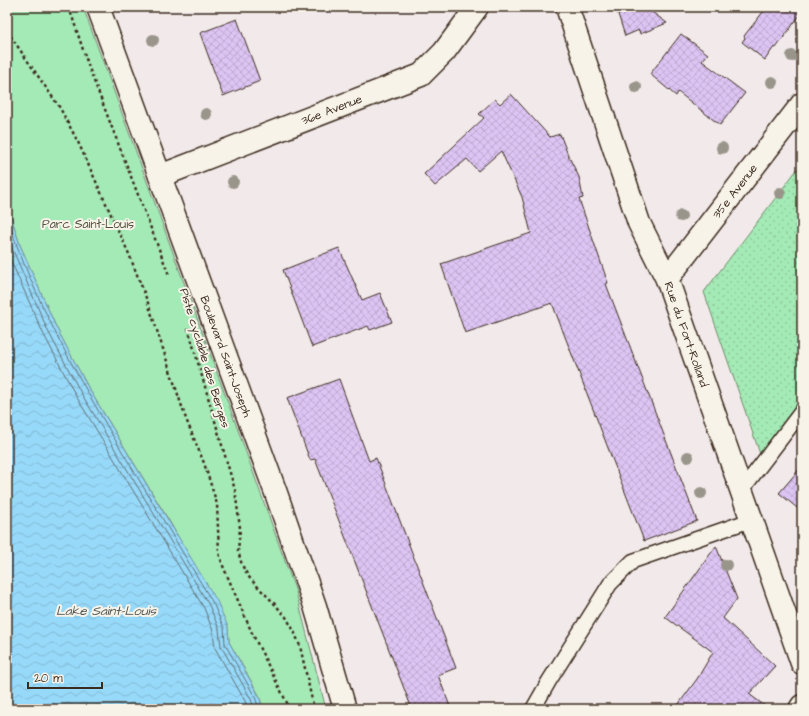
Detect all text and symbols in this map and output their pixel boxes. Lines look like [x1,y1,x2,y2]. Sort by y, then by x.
street label: 36e Avenue [299,90,365,130]
street label: 35e Avenue [709,160,762,222]
park label: Parc Saint-Louis [42,216,134,233]
street label: Rue du Fort-Rolland [660,280,712,390]
street label: Piste cyclable des Berges [174,286,234,430]
street label: Boulevard Saint-Joseph [195,293,256,420]
water label: Lake Saint-Louis [56,602,157,620]
scale bar [28,664,102,690]
text: 20 m [34,670,63,687]

